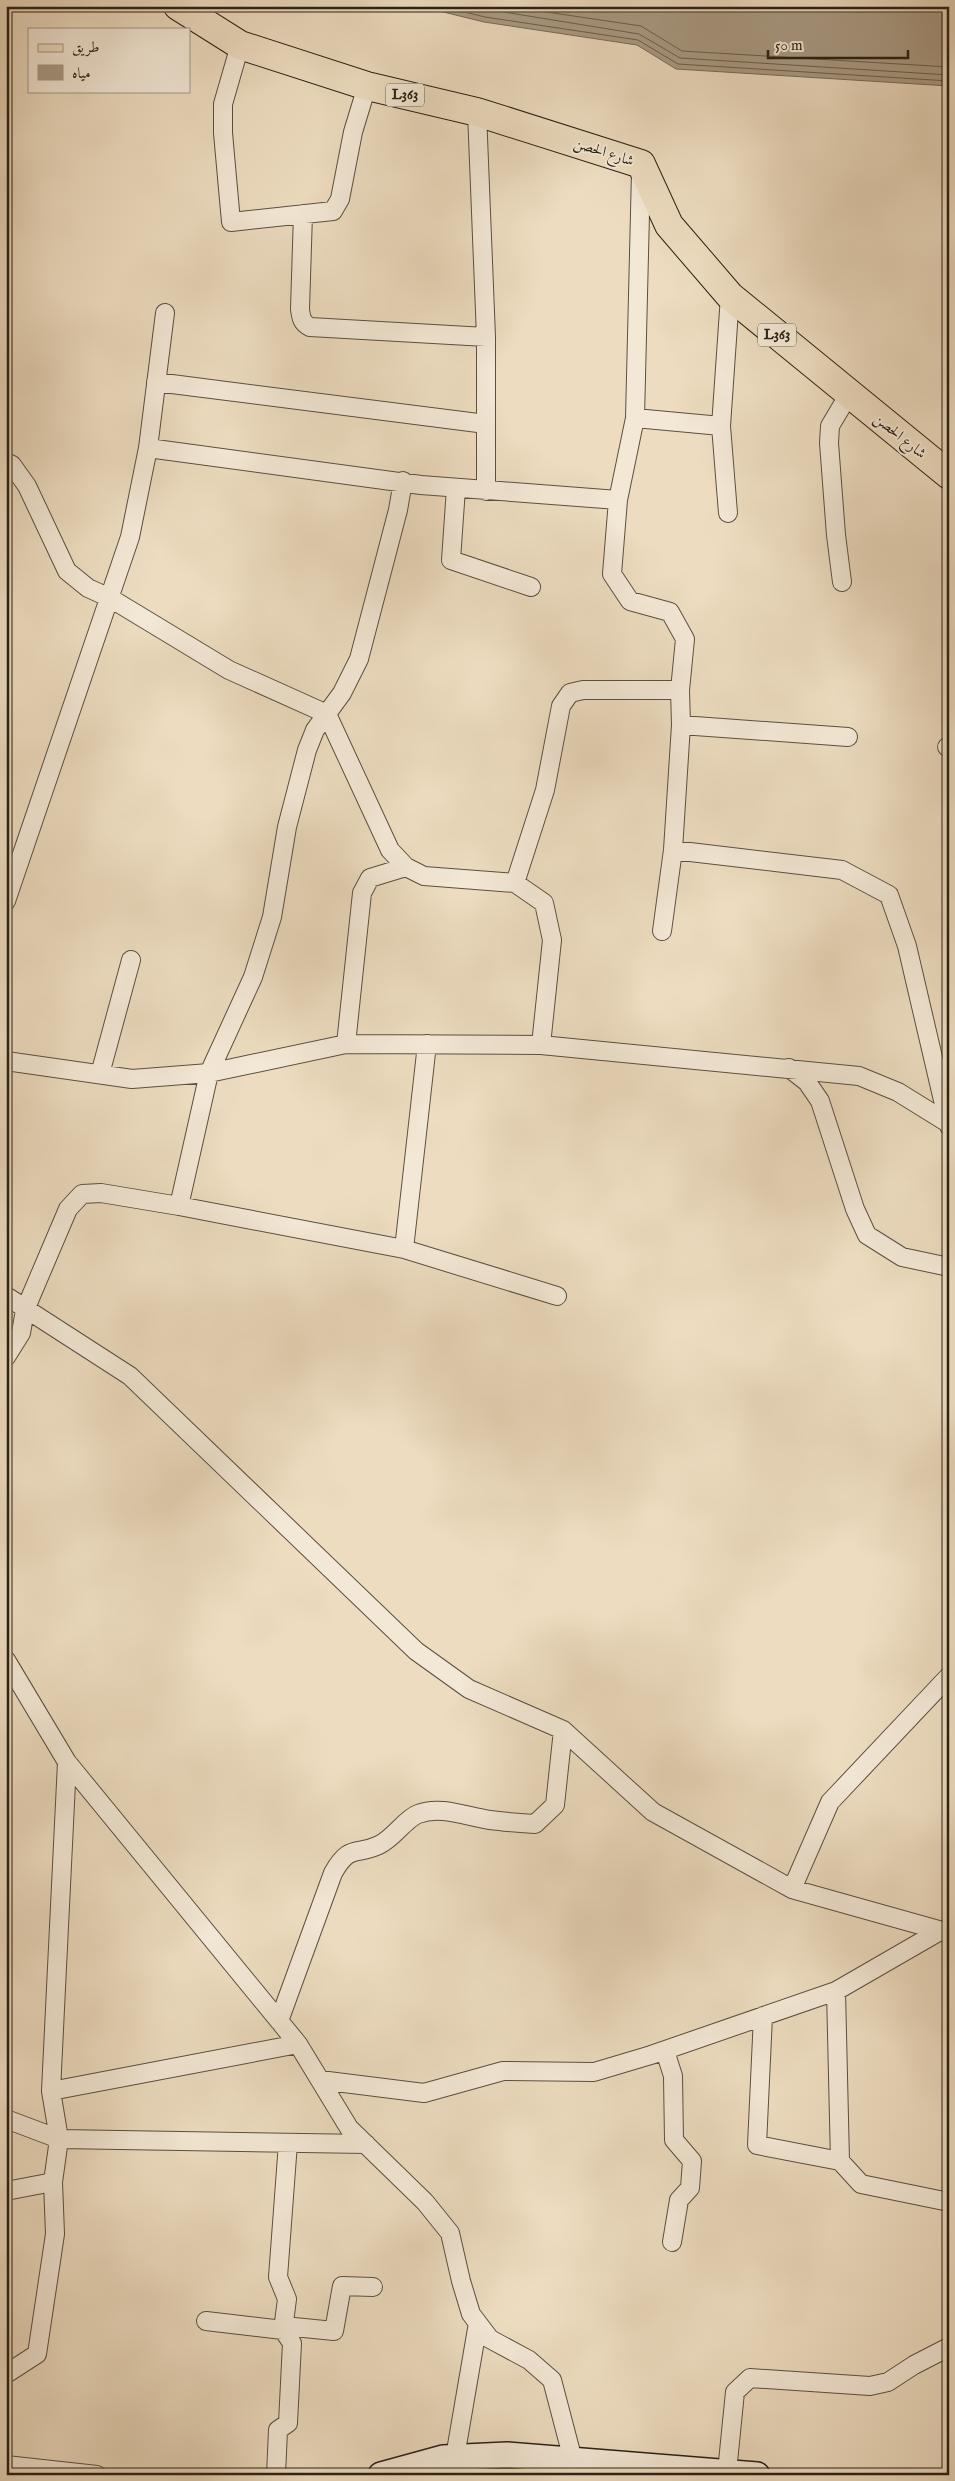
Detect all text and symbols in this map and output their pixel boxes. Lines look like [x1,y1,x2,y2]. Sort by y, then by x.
legend [28,28,190,92]
scale bar [768,28,908,60]
text: 50 m [775,36,803,55]
text: طريق [72,38,99,57]
text: مياه [72,64,90,83]
road number: L363 [386,84,424,106]
street label: شارع الحصن [571,133,636,173]
road number: L363 [758,324,796,346]
street label: شارع الحصن [868,409,930,465]

